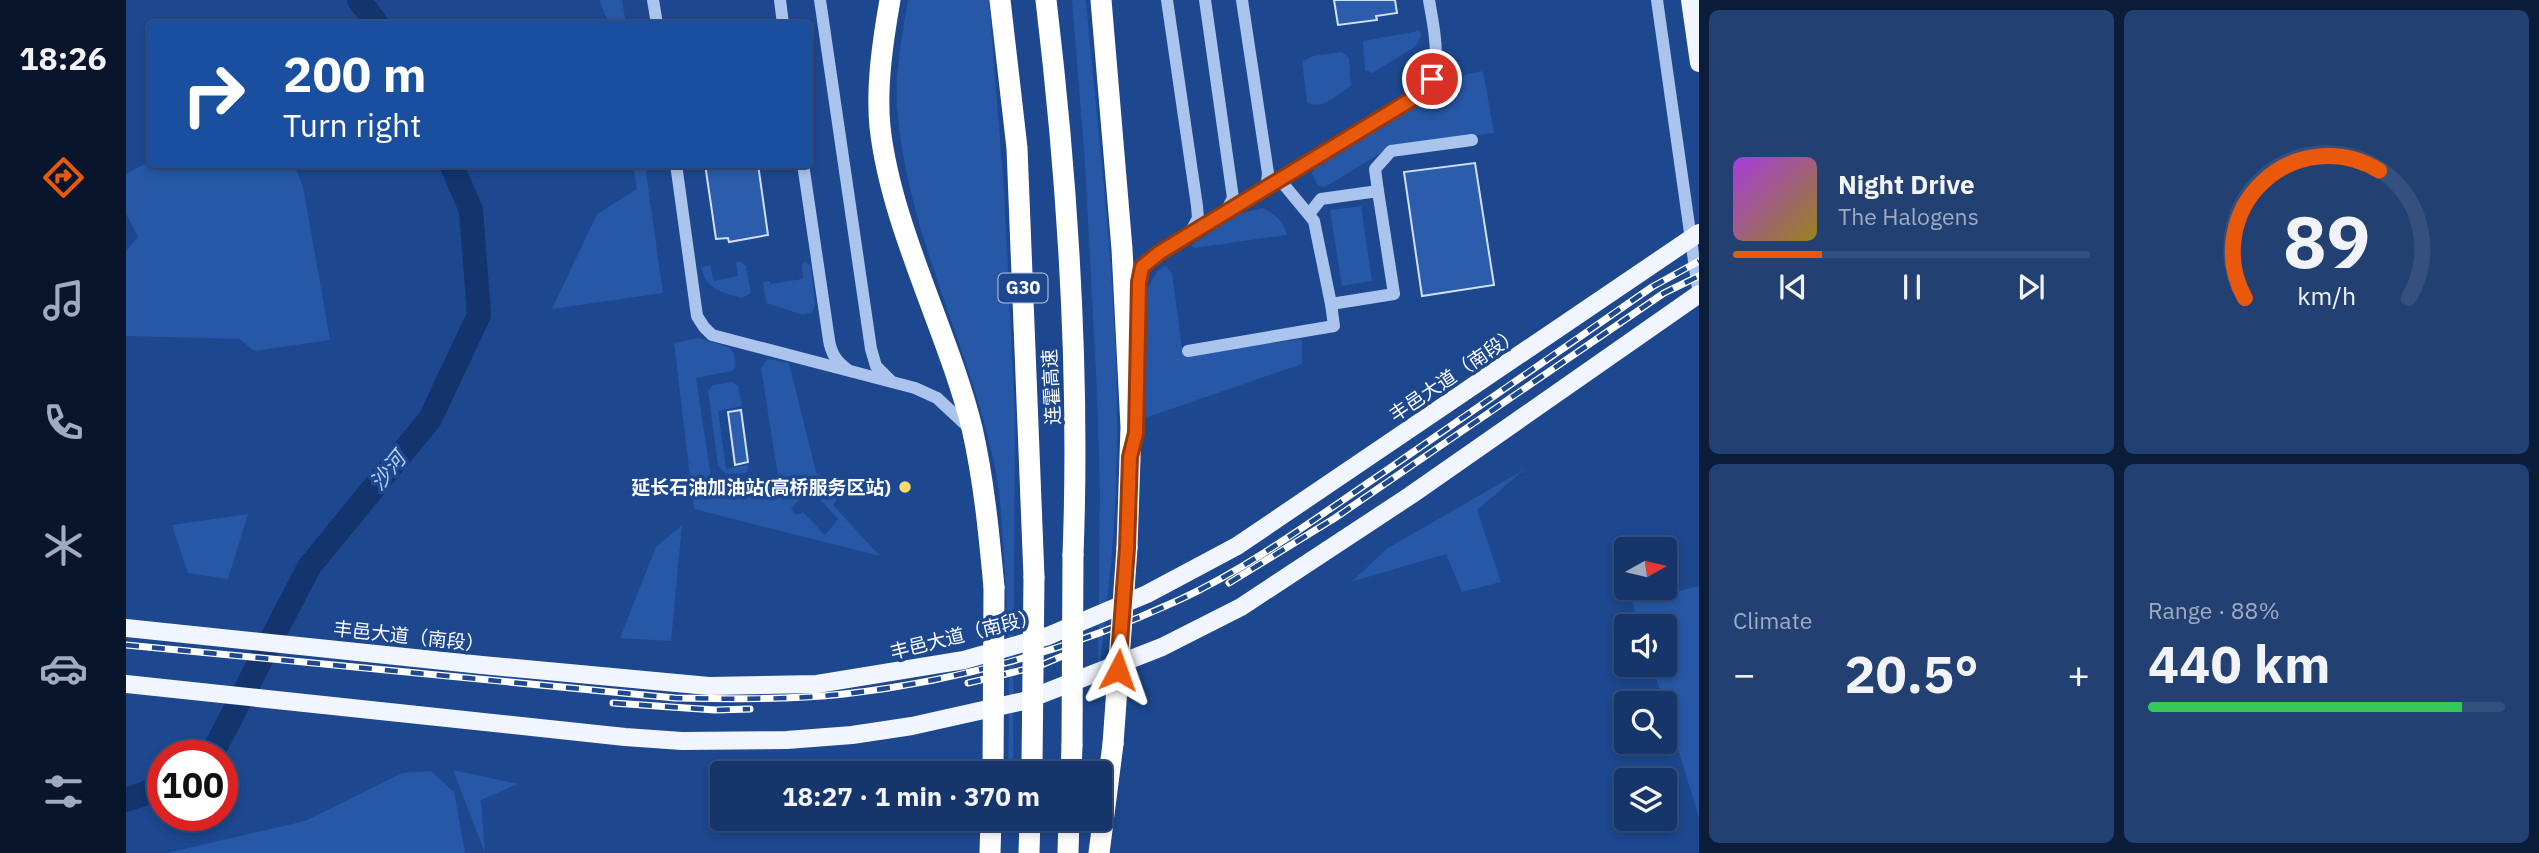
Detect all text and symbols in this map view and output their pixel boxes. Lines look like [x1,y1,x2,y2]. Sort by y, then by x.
text: 18:26 [19,37,107,79]
text: 200 m [283,42,427,105]
icon: right [168,49,259,140]
pin [1402,49,1462,109]
icon: arrive [1413,60,1451,98]
text: Turn right [283,104,421,146]
icon: directions [39,153,88,202]
text: Night Drive [1838,167,1975,201]
text: 89 [2283,193,2370,288]
text: The Halogens [1838,201,1979,231]
icon: previous [1774,268,1812,306]
icon: pause [1893,268,1931,306]
icon: next [2012,268,2050,306]
road number: G30 [998,274,1048,302]
icon: music [39,276,88,325]
text: km/h [2297,279,2356,312]
street label: 丰邑大道（南段） [1384,322,1524,426]
street label: 连霍高速 [1037,348,1065,426]
icon: phone [39,398,88,447]
water label: 沙河 [363,442,414,496]
place label: 延长石油加油站(高桥服务区站) [631,475,891,499]
marker: 延长石油加油站(高桥服务区站) [897,479,913,495]
icon: climate [39,521,88,570]
north arrow [1614,537,1676,600]
map controls [1614,537,1677,831]
text: Range · 88% [2148,595,2280,625]
street label: 丰邑大道（南段） [887,604,1041,664]
text: Climate [1733,605,1812,635]
button: sound [1614,614,1677,677]
street label: 丰邑大道（南段） [332,616,486,656]
text: 440 km [2148,630,2330,697]
position arrow [1081,633,1155,707]
text: 20.5° [1844,640,1979,707]
icon: car [39,644,88,693]
text: − [1733,649,1756,698]
text: + [2067,649,2090,698]
button: search [1614,691,1677,754]
speed limit sign: 100 [147,740,238,831]
icon: filters [39,767,88,816]
button: layers [1614,768,1677,831]
text: 18:27 · 1 min · 370 m [782,779,1040,813]

